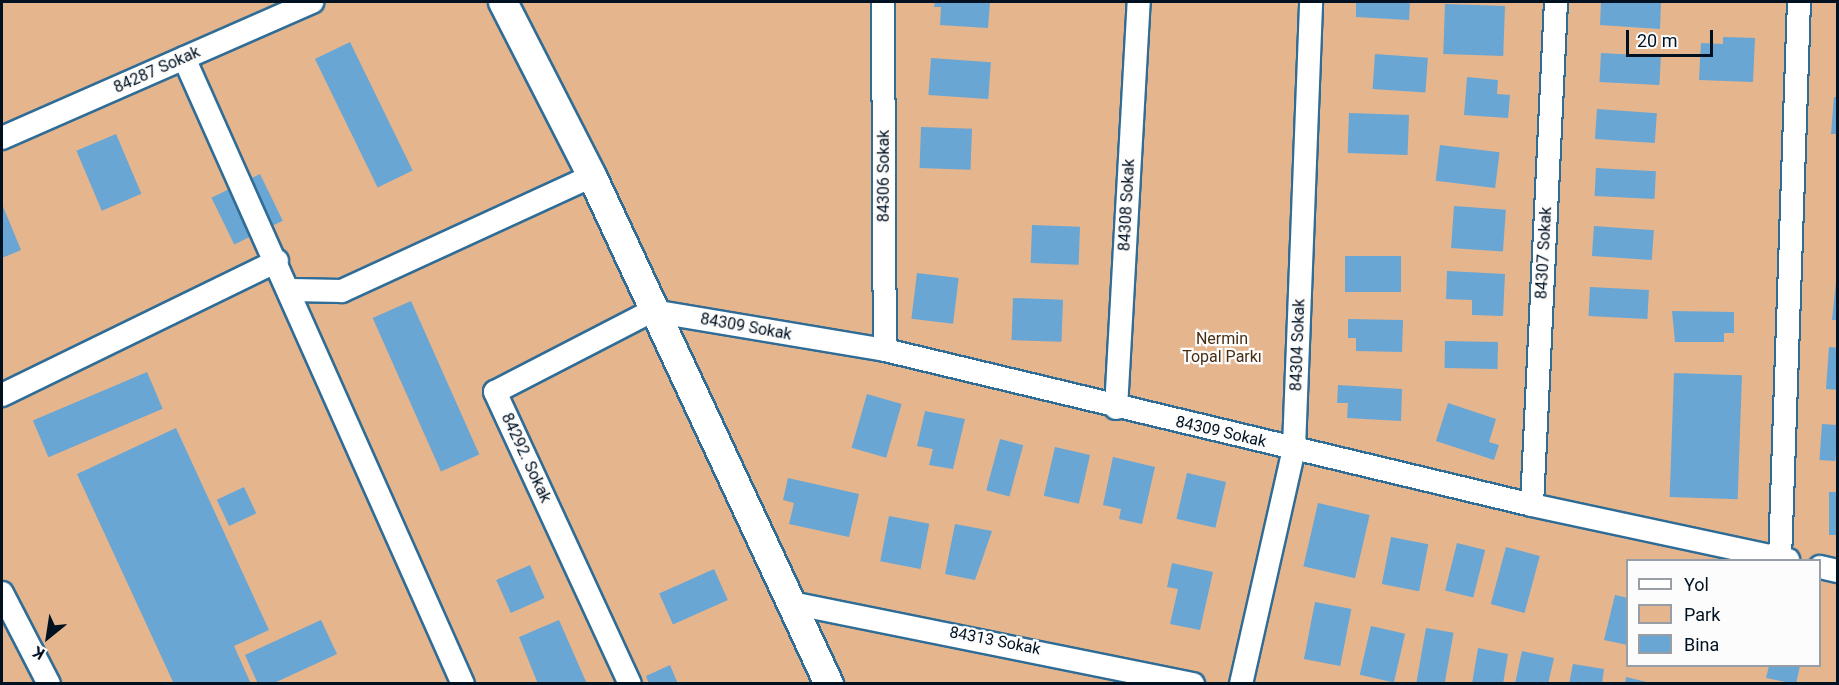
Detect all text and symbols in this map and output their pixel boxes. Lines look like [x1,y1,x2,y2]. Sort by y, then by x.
scale bar [1629,18,1716,56]
text: 20 m [1637,30,1677,51]
street label: 84287 Sokak [111,42,203,98]
street label: 84306 Sokak [874,130,894,222]
street label: 84308 Sokak [1115,158,1139,252]
street label: 84307 Sokak [1532,206,1556,300]
street label: 84304 Sokak [1287,298,1309,392]
street label: 84309 Sokak [699,310,793,344]
park label: Nermin Topal Parkı [1182,329,1262,367]
street label: 84292. Sokak [497,410,555,506]
street label: 84309 Sokak [1174,412,1268,452]
legend [1626,559,1821,667]
text: Yol [1684,574,1709,595]
text: Park [1684,604,1720,625]
north arrow [18,607,78,667]
street label: 84313 Sokak [948,623,1042,659]
text: Bina [1684,634,1719,655]
text: K [30,642,48,664]

